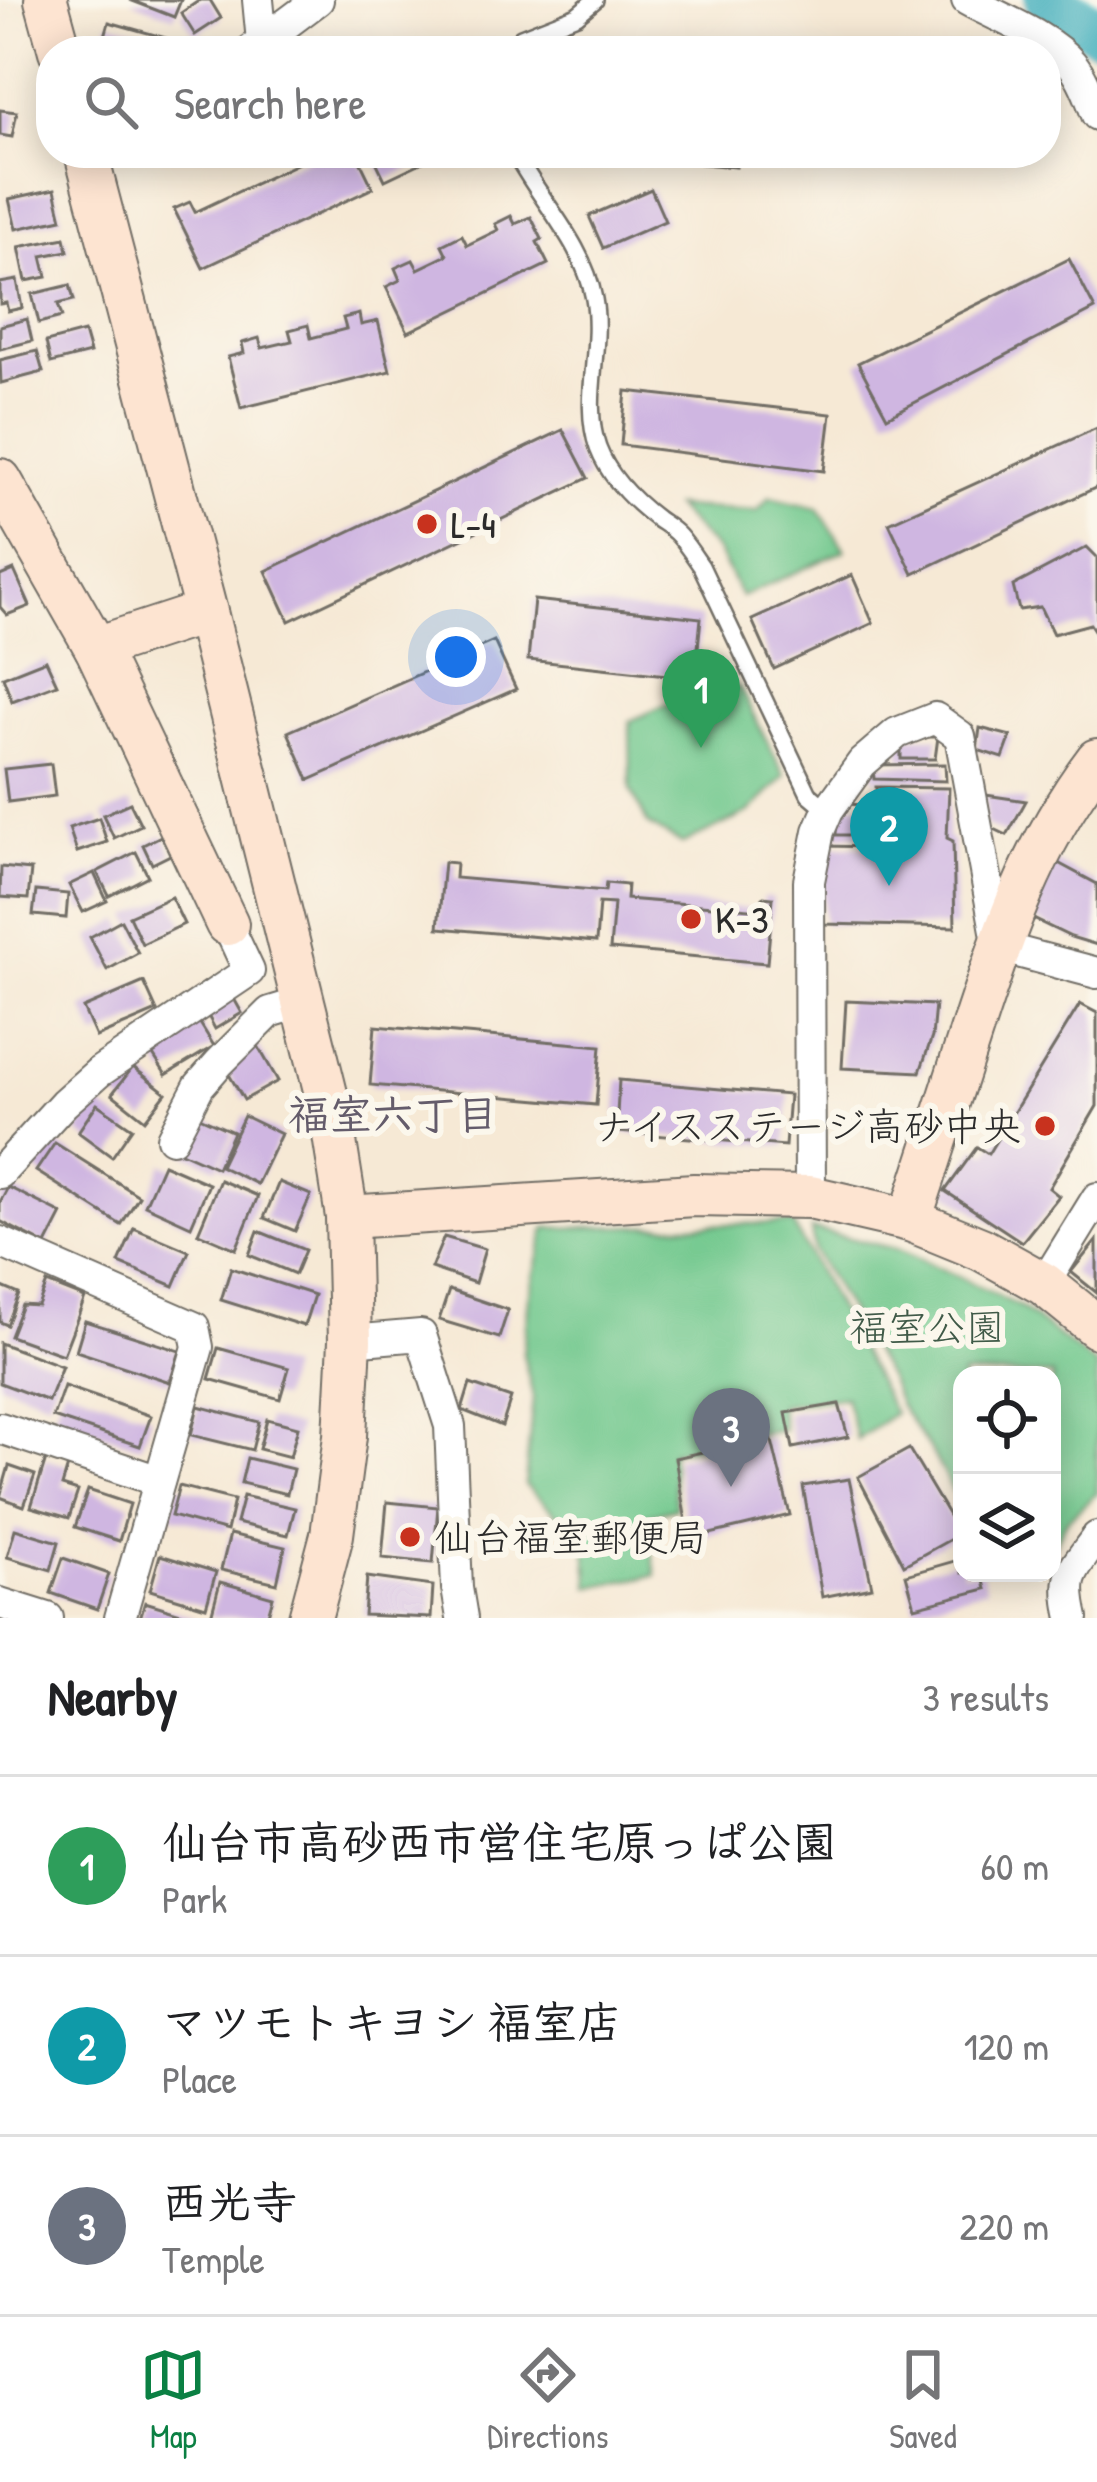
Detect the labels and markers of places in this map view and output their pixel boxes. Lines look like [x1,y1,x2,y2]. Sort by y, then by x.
place label: L-4 [451,497,496,550]
marker: L-4 [414,511,440,537]
pin: 1 [662,649,740,748]
pin: 2 [850,787,928,886]
place label: K-3 [715,892,769,945]
marker: K-3 [678,906,704,932]
place label: ナイスステージ高砂中央 [594,1099,1021,1152]
marker: ナイスステージ高砂中央 [1032,1113,1058,1139]
pin: 3 [692,1388,770,1487]
place label: 仙台福室郵便局 [434,1510,707,1563]
marker: 仙台福室郵便局 [397,1524,423,1550]

